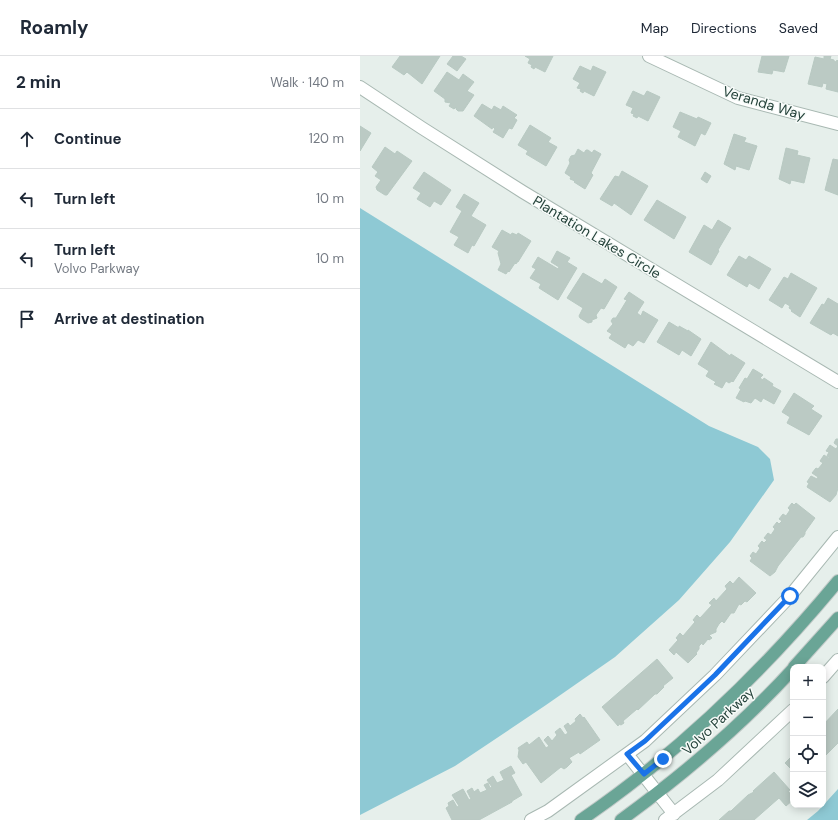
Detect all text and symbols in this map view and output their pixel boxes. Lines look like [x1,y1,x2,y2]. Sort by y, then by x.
text: Roamly [20,15,89,40]
text: Map [641,19,669,37]
text: Directions [691,19,757,37]
text: Saved [779,19,818,37]
text: 2 min [16,71,61,93]
text: Walk · 140 m [270,74,344,91]
street label: Veranda Way [721,82,808,124]
icon: ahead [16,128,38,150]
text: Continue [54,129,122,149]
text: 120 m [309,130,344,147]
icon: left [16,188,38,210]
text: Turn left [54,189,115,209]
text: 10 m [316,190,344,207]
street label: Plantation Lakes Circle [530,192,664,282]
text: Turn left [54,240,115,260]
icon: left [16,248,38,270]
text: 10 m [316,250,344,267]
text: Volvo Parkway [54,260,140,277]
icon: arrive [16,308,38,330]
text: Arrive at destination [54,309,205,329]
route start [781,587,799,605]
map controls [790,664,826,808]
button: + [790,664,826,700]
street label: Volvo Parkway [678,683,758,759]
button: − [790,700,826,736]
button: locate [790,736,826,772]
route end [654,750,672,768]
button: layers [790,772,826,808]

